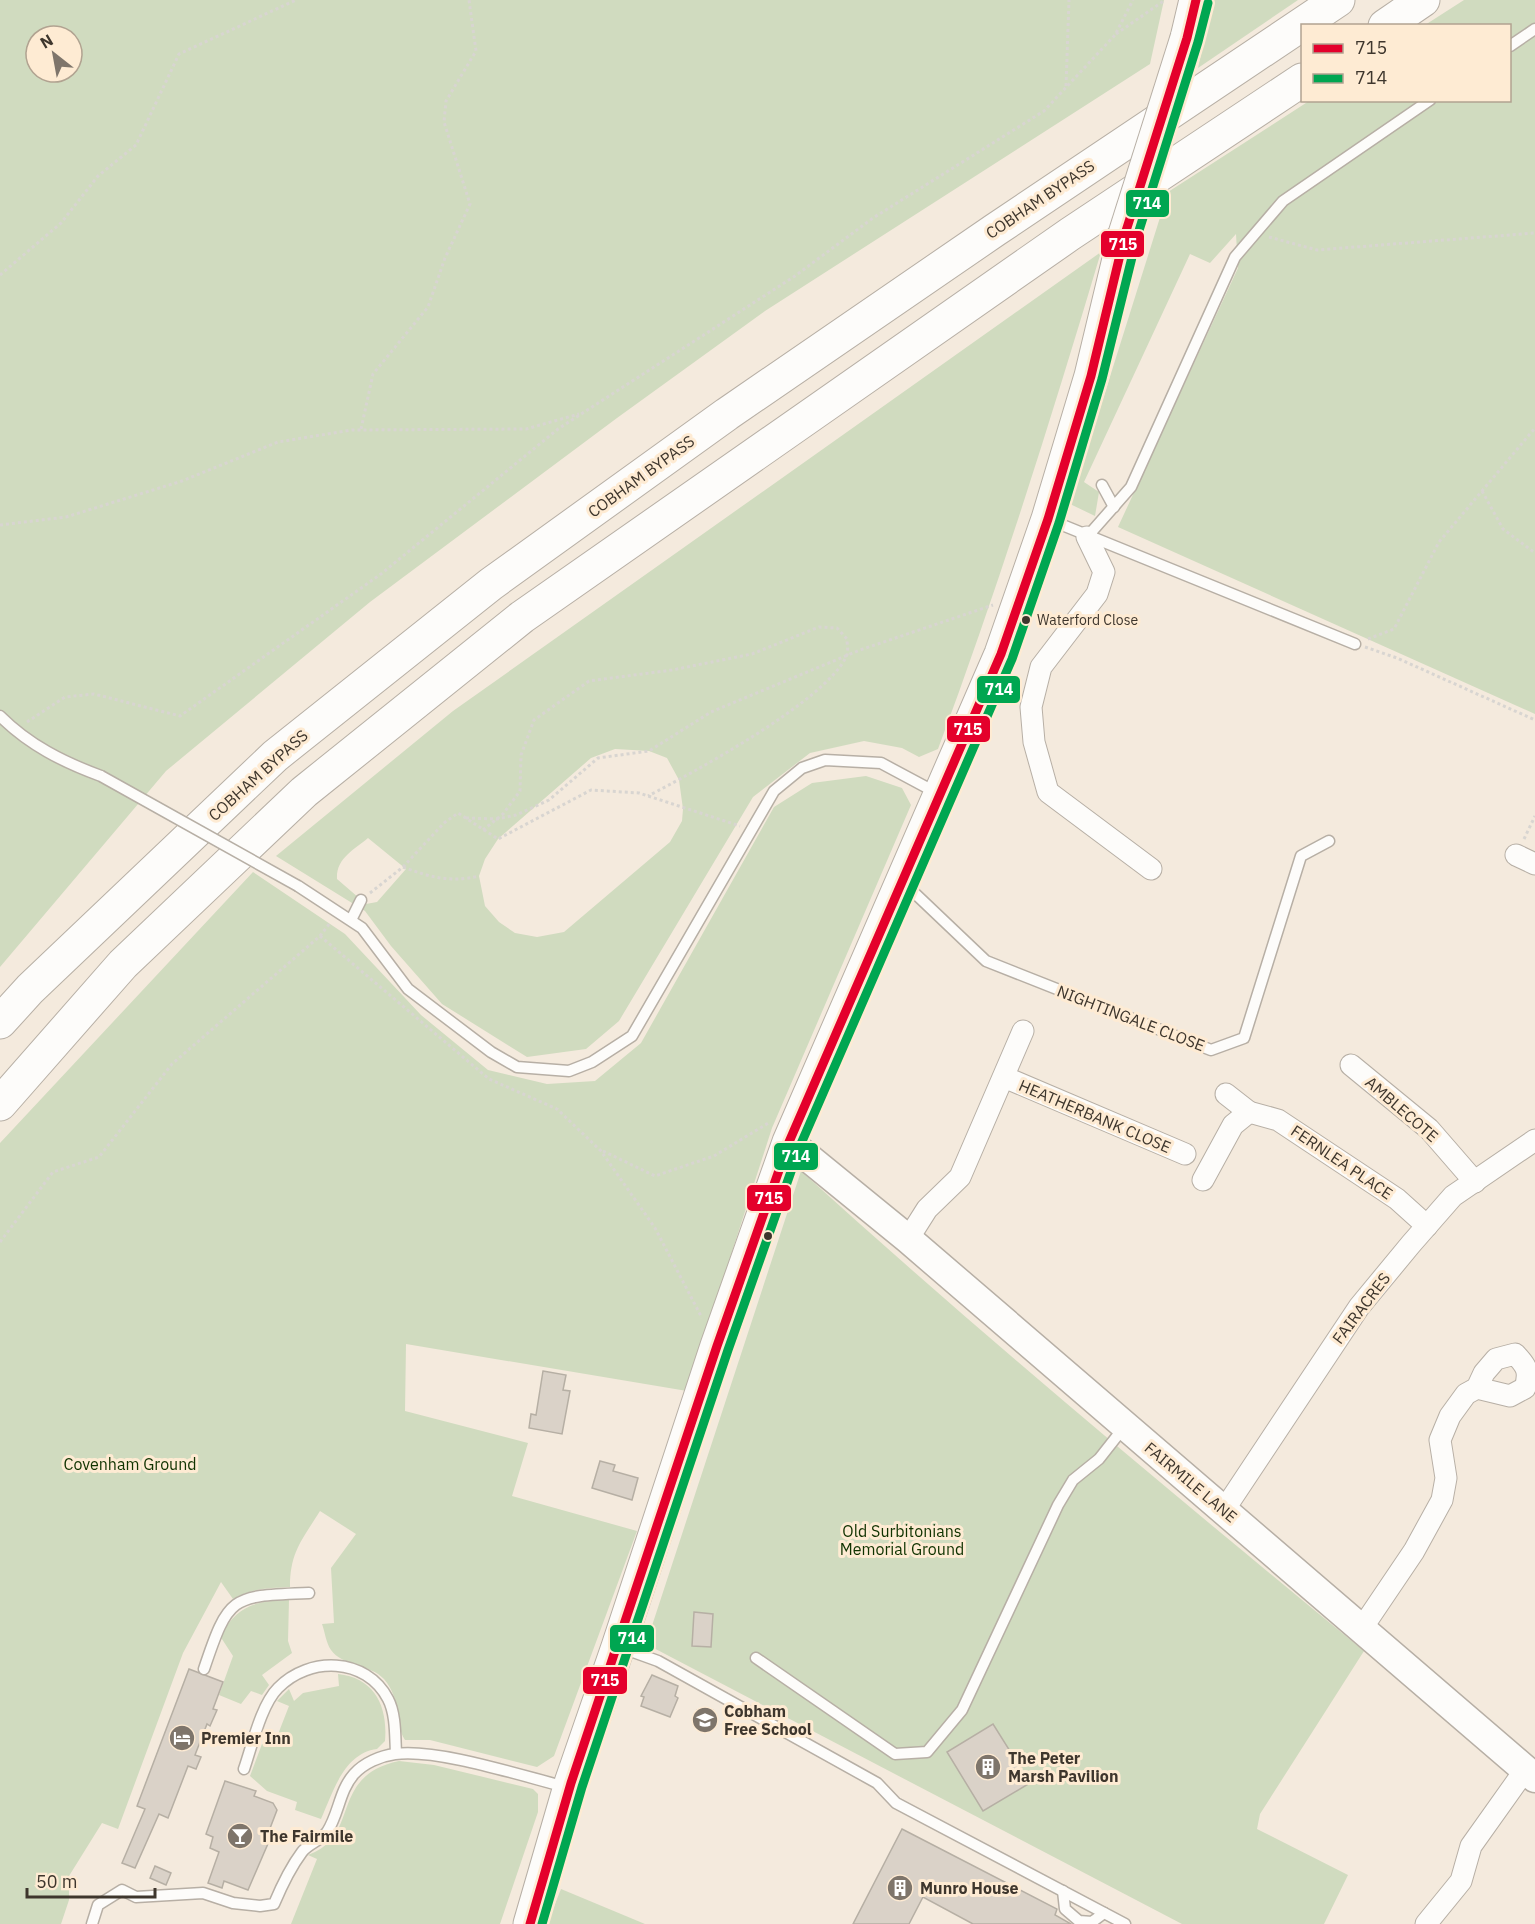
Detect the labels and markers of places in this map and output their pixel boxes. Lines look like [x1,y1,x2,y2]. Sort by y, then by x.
place label: Waterford Close [1037,611,1139,629]
marker: Waterford Close [1020,614,1032,626]
unlabelled marker [762,1230,774,1242]
place label: Cobham Free School [724,1701,812,1739]
school or university icon: Cobham Free School [690,1705,720,1735]
hotel icon: Premier Inn [167,1723,197,1753]
place label: Premier Inn [201,1728,291,1748]
place label: The Peter Marsh Pavilion [1008,1748,1118,1786]
building icon: The Peter Marsh Pavilion [973,1752,1003,1782]
bar icon: The Fairmile [225,1821,255,1851]
place label: The Fairmile [260,1826,353,1846]
building icon: Munro House [885,1873,915,1903]
place label: Munro House [920,1878,1019,1898]

